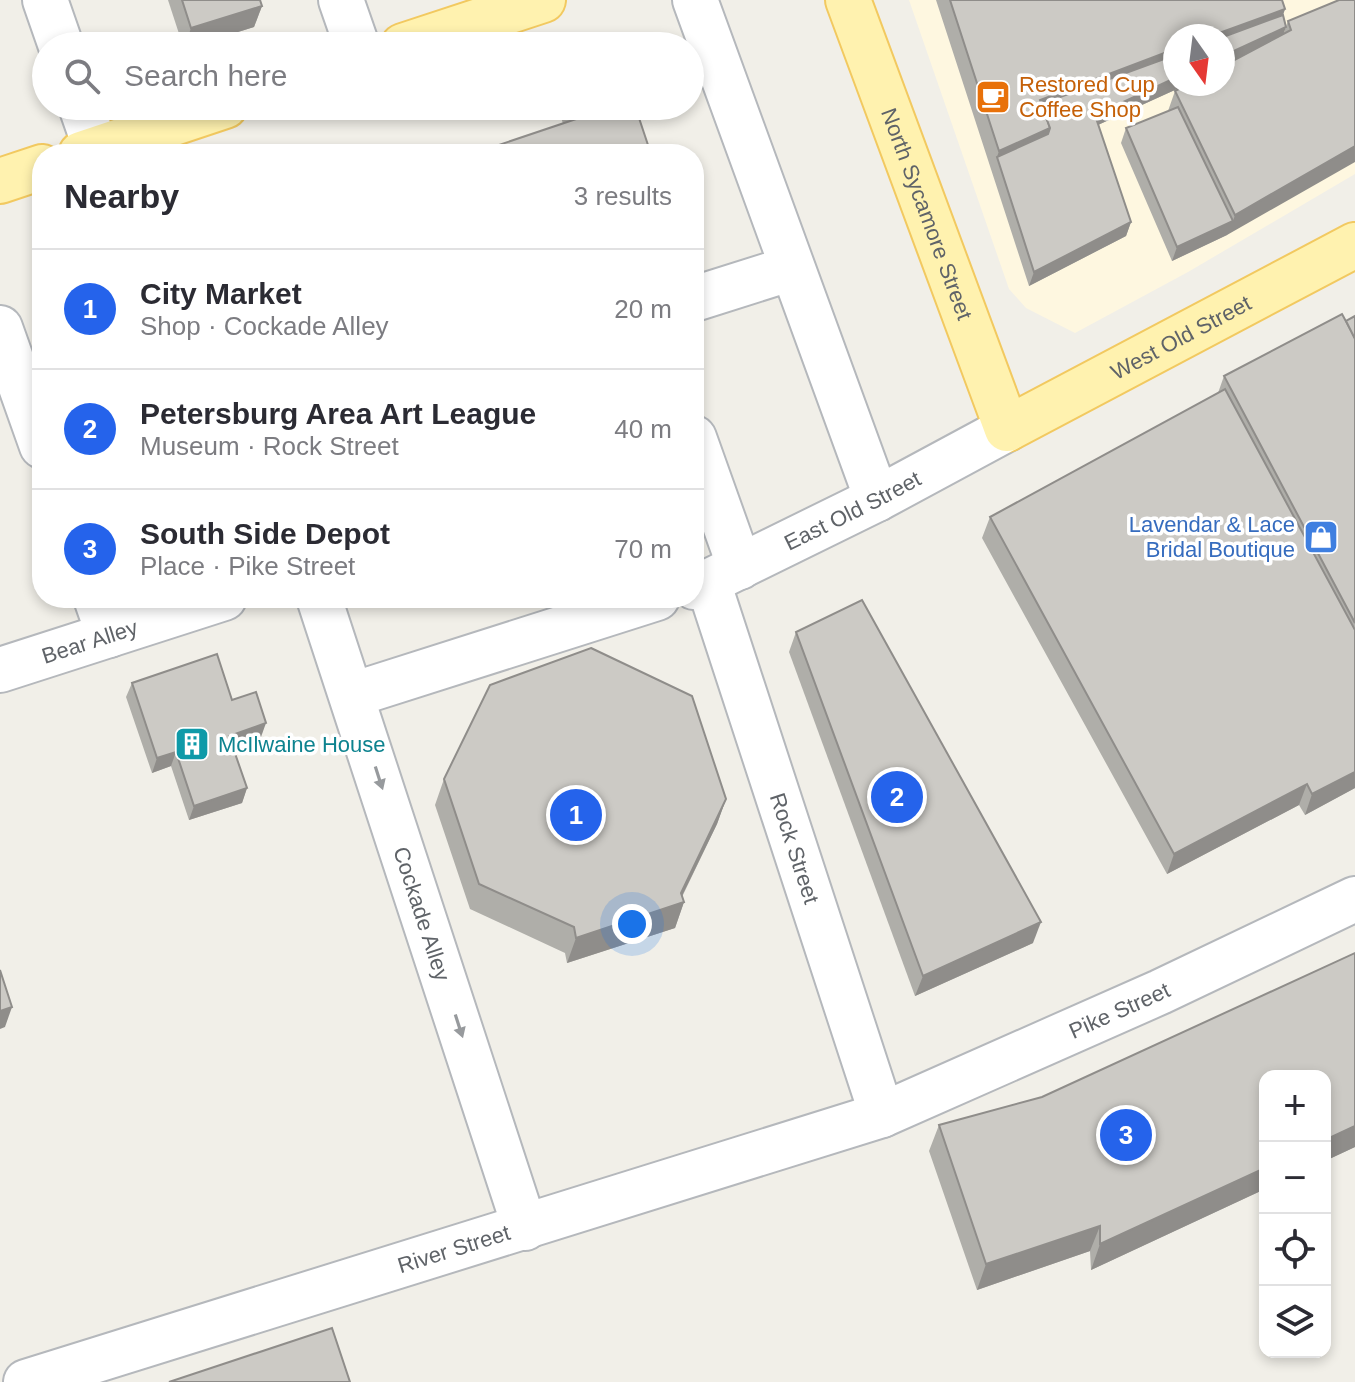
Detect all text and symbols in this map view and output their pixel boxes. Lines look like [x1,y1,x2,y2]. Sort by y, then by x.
north arrow [1163,24,1235,96]
search box [32,32,704,120]
icon: search [60,54,104,98]
text: Search here [124,59,287,92]
place label: Restored Cup Coffee Shop [1019,72,1155,122]
cafe icon: Restored Cup Coffee Shop [974,78,1012,116]
street label: North Sycamore Street [876,105,977,323]
text: Nearby [64,177,179,215]
text: 3 results [574,181,672,211]
text: City Market [140,277,302,310]
street label: West Old Street [1107,290,1255,385]
text: 1 [83,294,97,324]
text: 20 m [614,294,672,324]
text: Shop · Cockade Alley [140,311,389,341]
text: Petersburg Area Art League [140,397,536,430]
text: 2 [83,414,97,444]
text: 40 m [614,414,672,444]
text: Museum · Rock Street [140,431,399,461]
street label: East Old Street [780,466,925,556]
place label: Lavendar & Lace Bridal Boutique [1129,512,1295,562]
text: South Side Depot [140,517,390,550]
shop icon: Lavendar & Lace Bridal Boutique [1302,518,1340,556]
text: 3 [83,534,97,564]
text: 70 m [614,534,672,564]
text: Place · Pike Street [140,551,355,581]
street label: Bear Alley [39,615,141,669]
building icon: McIlwaine House [173,725,211,763]
place label: McIlwaine House [218,732,386,757]
one-way arrow [374,766,386,790]
pin: 2 [871,767,923,827]
pin: 1 [550,785,602,845]
street label: Rock Street [765,790,824,907]
street label: Cockade Alley [388,844,455,984]
your location [612,904,652,944]
street label: Pike Street [1065,977,1174,1044]
one-way arrow [454,1014,466,1038]
map controls [1259,1070,1331,1358]
button: + [1259,1070,1331,1142]
pin: 3 [1100,1105,1152,1165]
button: − [1259,1142,1331,1214]
button: locate [1259,1214,1331,1286]
street label: River Street [395,1220,513,1278]
button: layers [1259,1286,1331,1358]

